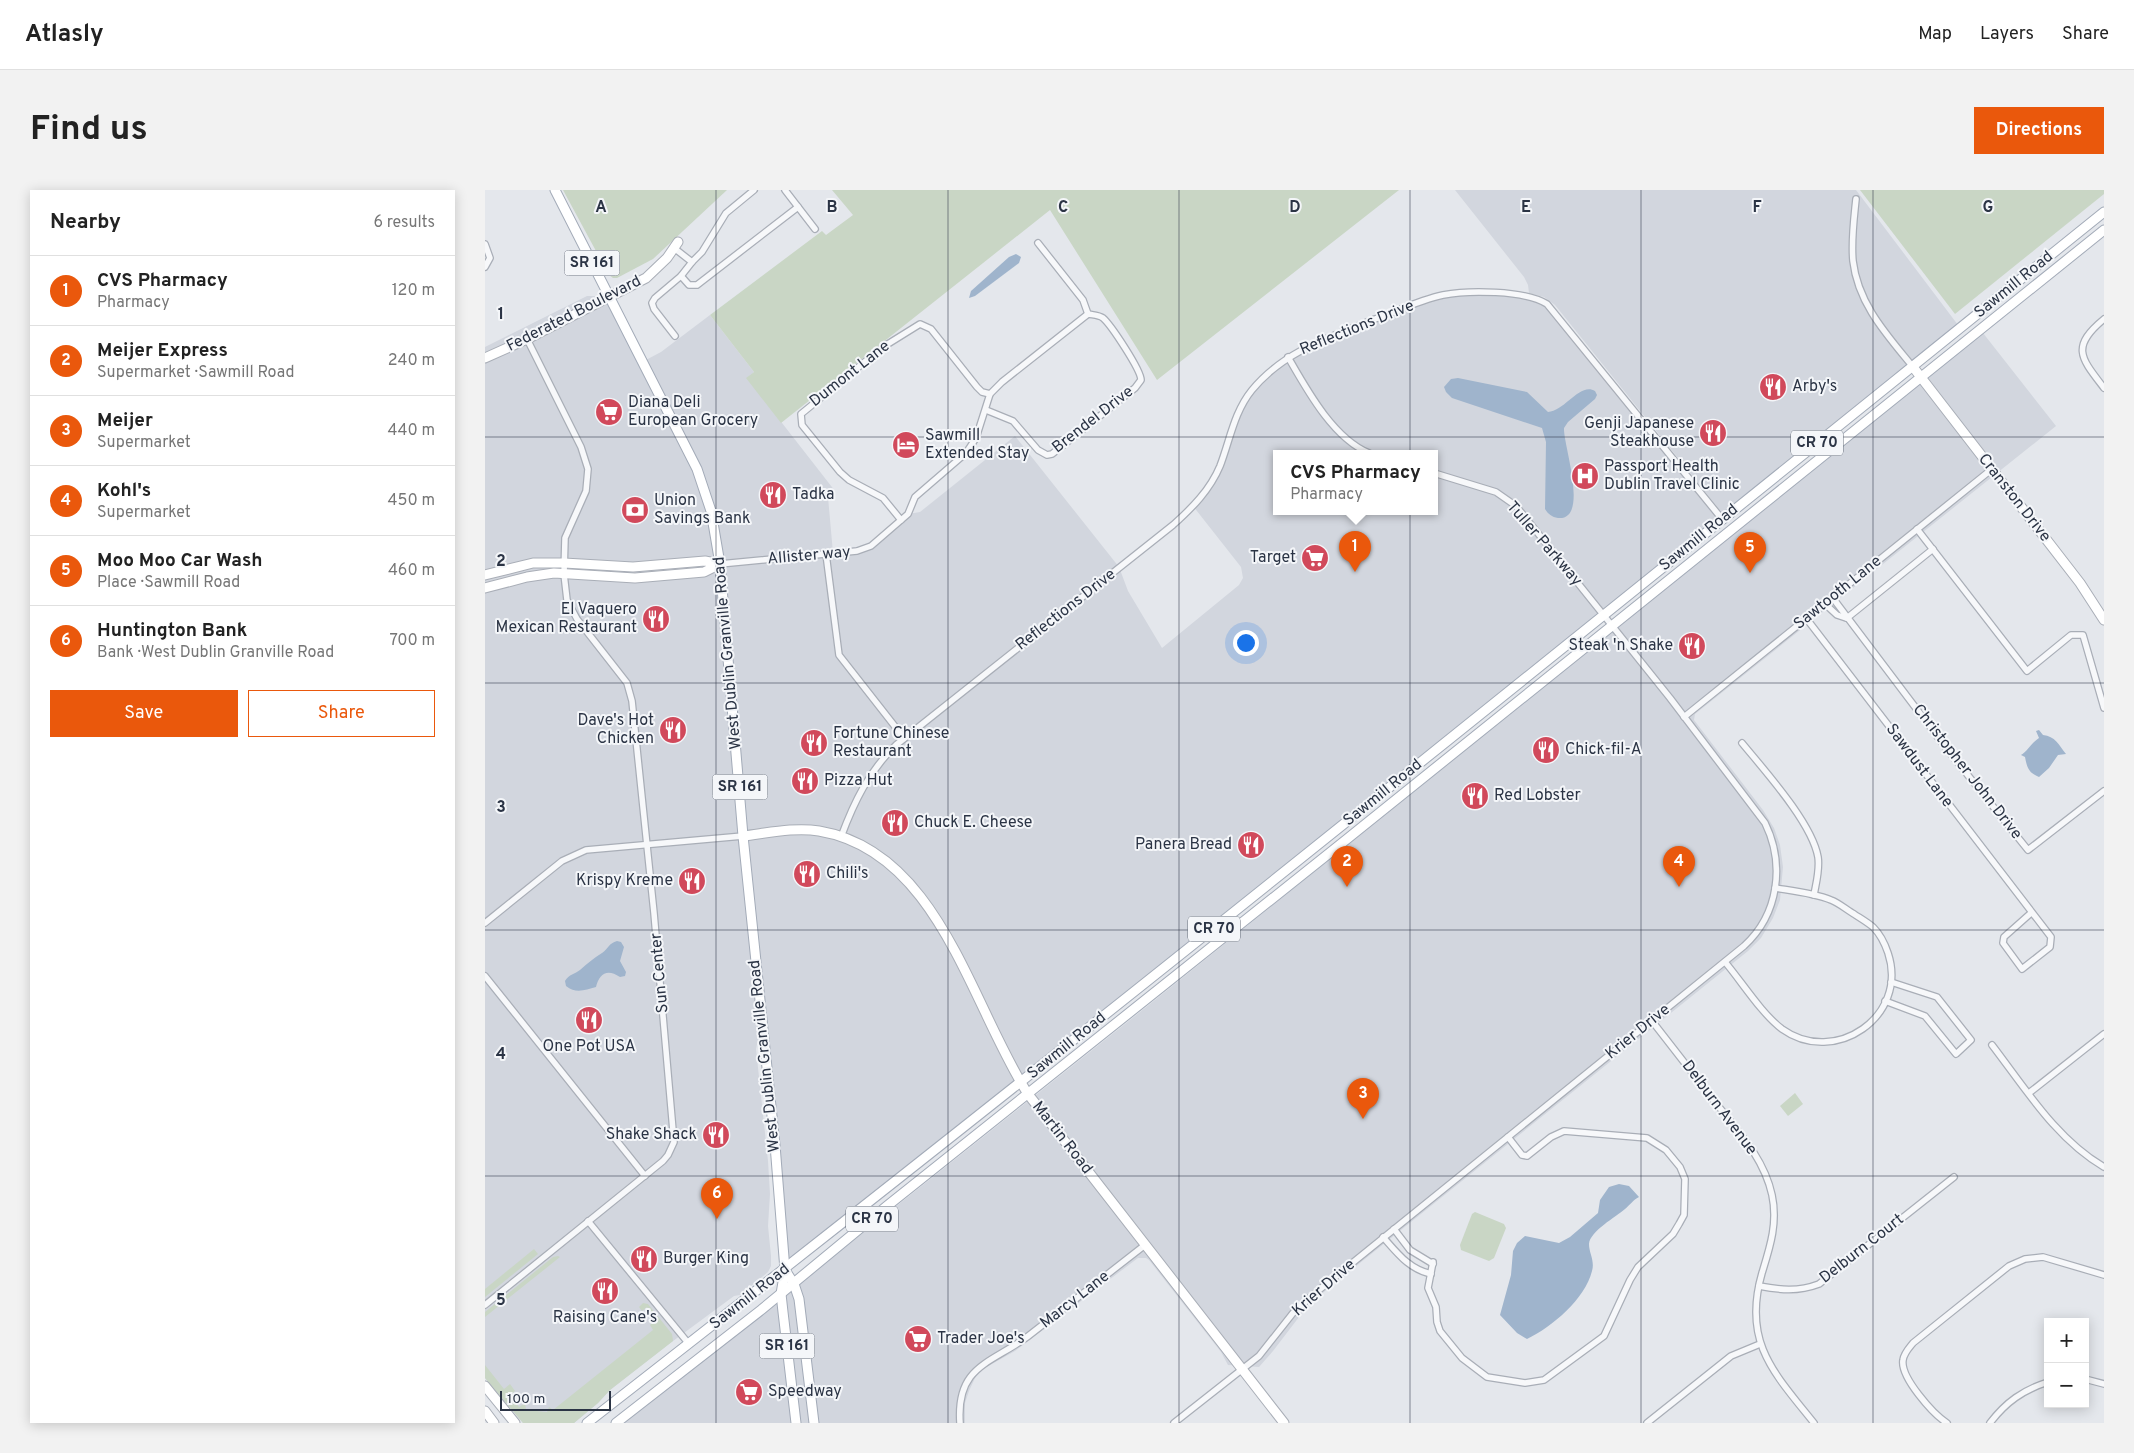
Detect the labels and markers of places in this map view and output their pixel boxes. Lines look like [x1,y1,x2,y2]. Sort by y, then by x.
restaurant icon: Arby's [1758,372,1788,402]
place label: Arby's [1792,377,1837,397]
place label: Diana Deli European Grocery [628,393,758,431]
supermarket icon: Diana Deli European Grocery [594,397,624,427]
place label: Genji Japanese Steakhouse [1584,414,1694,452]
restaurant icon: Genji Japanese Steakhouse [1698,418,1728,448]
place label: Sawmill Extended Stay [925,426,1029,464]
hotel icon: Sawmill Extended Stay [891,430,921,460]
place label: Passport Health Dublin Travel Clinic [1604,457,1740,495]
hospital icon: Passport Health Dublin Travel Clinic [1570,461,1600,491]
restaurant icon: Tadka [758,480,788,510]
place label: Tadka [792,485,834,505]
place label: Union Savings Bank [654,491,751,529]
bank icon: Union Savings Bank [620,495,650,525]
pin: 1 [1339,531,1371,572]
pin: 5 [1734,532,1766,573]
supermarket icon: Target [1300,543,1330,573]
place label: Target [1250,548,1296,568]
place label: El Vaquero Mexican Restaurant [496,600,637,638]
restaurant icon: El Vaquero Mexican Restaurant [641,604,671,634]
restaurant icon: Steak 'n Shake [1677,631,1707,661]
place label: Steak 'n Shake [1569,636,1673,656]
place label: Dave's Hot Chicken [578,711,654,749]
restaurant icon: Dave's Hot Chicken [658,715,688,745]
place label: Fortune Chinese Restaurant [833,724,949,762]
restaurant icon: Fortune Chinese Restaurant [799,728,829,758]
restaurant icon: Chick-fil-A [1531,735,1561,765]
place label: Chick-fil-A [1565,740,1642,760]
restaurant icon: Pizza Hut [790,766,820,796]
place label: Pizza Hut [824,771,893,791]
restaurant icon: Red Lobster [1460,781,1490,811]
place label: Red Lobster [1494,786,1581,806]
restaurant icon: Chuck E. Cheese [880,808,910,838]
place label: Chuck E. Cheese [914,813,1032,833]
restaurant icon: Panera Bread [1236,830,1266,860]
place label: Panera Bread [1135,835,1232,855]
pin: 2 [1331,846,1363,887]
pin: 4 [1663,846,1695,887]
restaurant icon: Chili's [792,859,822,889]
place label: Chili's [826,864,869,884]
restaurant icon: Krispy Kreme [677,866,707,896]
place label: Krispy Kreme [576,871,673,891]
restaurant icon: One Pot USA [574,1005,604,1035]
place label: One Pot USA [542,1037,636,1057]
pin: 3 [1347,1078,1379,1119]
restaurant icon: Shake Shack [701,1120,731,1150]
place label: Shake Shack [606,1125,697,1145]
pin: 6 [701,1178,733,1219]
restaurant icon: Burger King [629,1244,659,1274]
place label: Burger King [663,1249,749,1269]
restaurant icon: Raising Cane's [590,1276,620,1306]
place label: Raising Cane's [553,1308,657,1328]
supermarket icon: Trader Joe's [903,1324,933,1354]
place label: Trader Joe's [937,1329,1025,1349]
supermarket icon: Speedway [734,1377,764,1407]
place label: Speedway [768,1382,842,1402]

